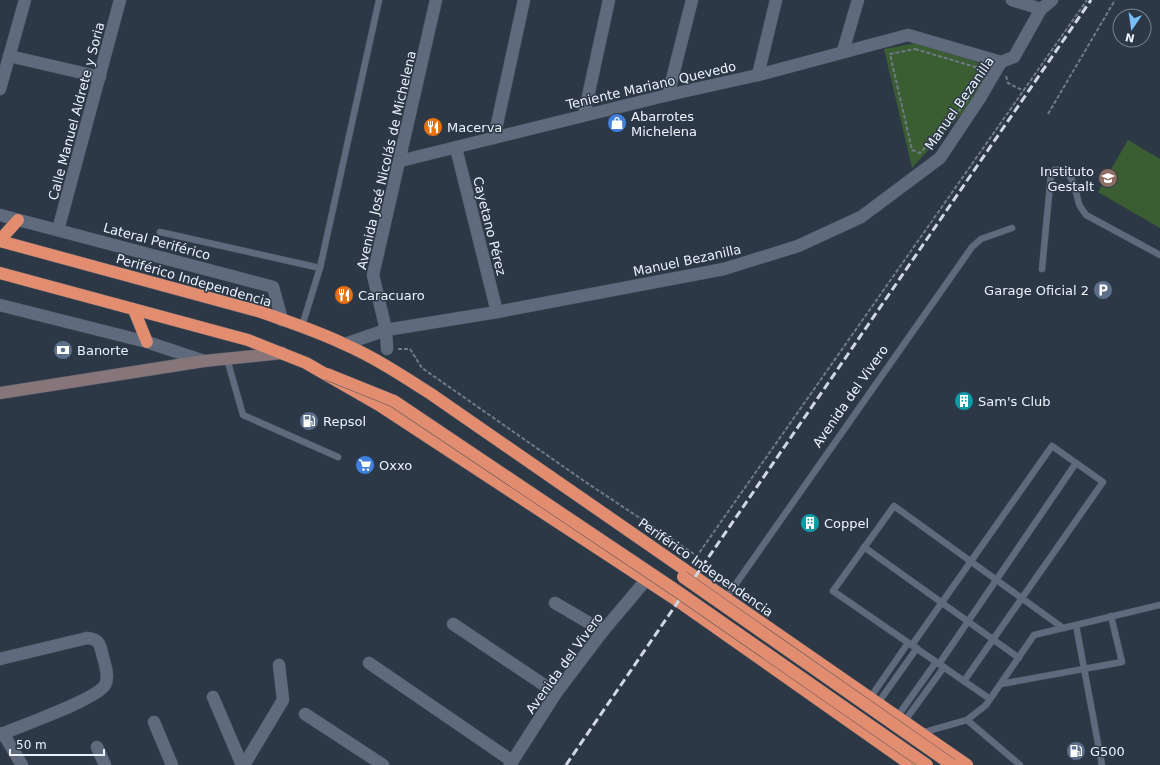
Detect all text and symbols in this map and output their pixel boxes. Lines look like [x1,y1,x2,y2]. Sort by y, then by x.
north arrow [1112,8,1152,48]
street label: Calle Manuel Aldrete y Soria [45,20,108,202]
text: N [1124,30,1136,45]
street label: Avenida José Nicolás de Michelena [354,49,419,271]
street label: Manuel Bezanilla [922,54,997,153]
street label: Teniente Mariano Quevedo [564,59,738,113]
place label: Abarrotes Michelena [631,109,697,139]
shop icon: Abarrotes Michelena [606,112,628,134]
restaurant icon: Macerva [422,116,444,138]
place label: Macerva [447,120,502,135]
place label: Instituto Gestalt [1040,164,1094,194]
school or university icon: Instituto Gestalt [1097,167,1119,189]
street label: Cayetano Pérez [470,175,509,277]
street label: Lateral Periférico [102,220,212,263]
street label: Manuel Bezanilla [632,242,743,279]
street label: Periférico Independencia [114,251,273,310]
parking icon: Garage Oficial 2 [1092,279,1114,301]
place label: Garage Oficial 2 [984,283,1089,298]
restaurant icon: Caracuaro [333,284,355,306]
place label: Caracuaro [358,288,425,303]
bank icon: Banorte [52,339,74,361]
street label: Avenida del Vivero [810,342,891,450]
place label: Banorte [77,343,129,358]
building icon: Sam's Club [953,390,975,412]
place label: Sam's Club [978,394,1051,409]
fuel station icon: Repsol [298,410,320,432]
place label: Repsol [323,414,366,429]
supermarket icon: Oxxo [354,454,376,476]
place label: Oxxo [379,458,412,473]
building icon: Coppel [799,512,821,534]
street label: Periférico Independencia [635,515,776,620]
place label: Coppel [824,516,869,531]
street label: Avenida del Vivero [523,610,606,717]
scale bar [10,731,104,757]
text: 50 m [16,738,47,752]
fuel station icon: G500 [1065,740,1087,762]
place label: G500 [1090,744,1125,759]

